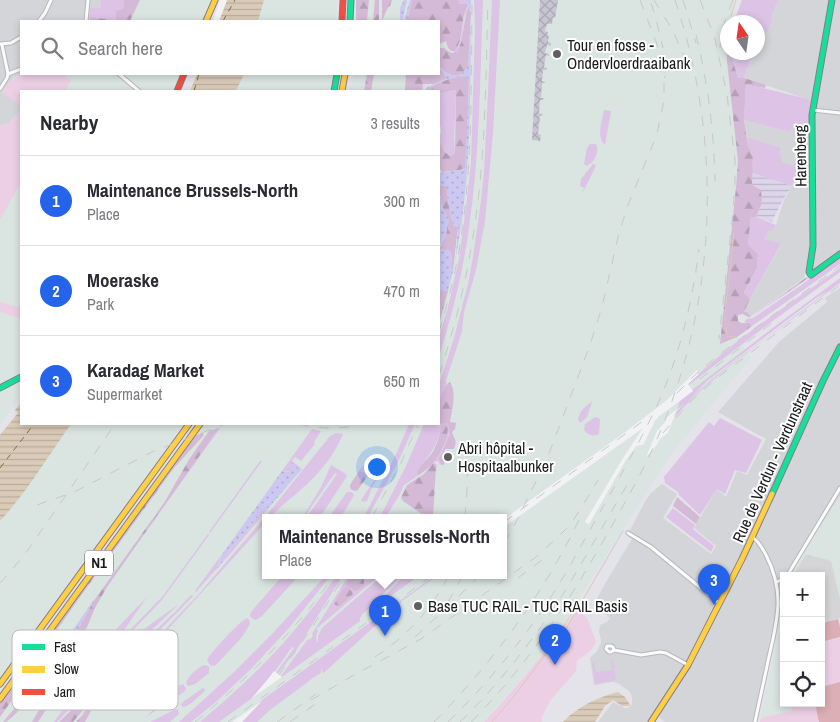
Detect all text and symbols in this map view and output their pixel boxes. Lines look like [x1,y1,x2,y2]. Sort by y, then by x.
north arrow [720,15,765,60]
search box [20,20,440,75]
icon: search [38,34,66,62]
place label: Tour en fosse - Ondervloerdraaibank [567,34,691,74]
text: Search here [78,35,163,61]
marker: Tour en fosse - Ondervloerdraaibank [551,48,563,60]
text: Nearby [40,108,98,137]
text: 3 results [370,112,420,134]
street label: Harenberg [788,124,812,187]
text: Maintenance Brussels-North [87,177,298,203]
text: 1 [52,190,60,212]
text: 300 m [384,190,420,212]
text: Place [87,203,120,225]
text: Moeraske [87,267,159,293]
text: 2 [52,280,60,302]
text: 470 m [384,280,420,302]
text: Park [87,293,114,315]
text: Karadag Market [87,357,204,383]
text: 3 [52,370,60,392]
text: 650 m [384,370,420,392]
street label: Rue de Verdun - Verdunstraat [727,378,817,546]
text: Supermarket [87,383,162,405]
place label: Abri hôpital - Hospitaalbunker [457,437,554,477]
marker: Abri hôpital - Hospitaalbunker [442,451,454,463]
your location [364,454,390,480]
popup [262,514,507,579]
text: Maintenance Brussels-North [279,523,490,549]
text: Place [279,549,312,571]
road number: N1 [85,550,113,576]
pin: 3 [698,564,730,605]
map controls [780,572,825,707]
button: + [780,572,825,617]
pin: 1 [369,595,401,636]
place label: Base TUC RAIL - TUC RAIL Basis [428,595,628,617]
marker: Base TUC RAIL - TUC RAIL Basis [412,600,424,612]
button: − [780,617,825,662]
pin: 2 [539,624,571,665]
legend [12,630,178,710]
text: Fast [54,638,76,656]
text: Slow [54,660,80,678]
button: locate [780,662,825,707]
text: Jam [54,683,76,701]

